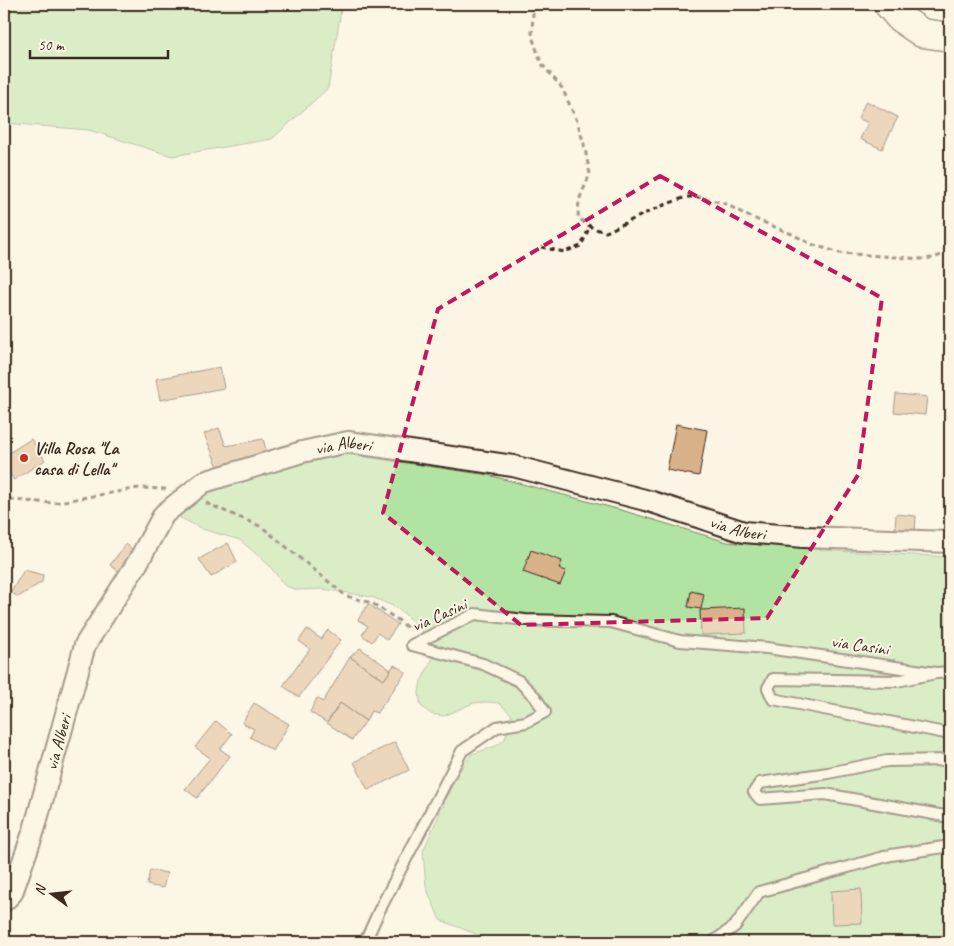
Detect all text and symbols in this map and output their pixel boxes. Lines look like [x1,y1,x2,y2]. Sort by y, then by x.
scale bar [30,28,168,60]
text: 50 m [38,36,65,55]
street label: via Alberi [313,431,376,460]
place label: Villa Rosa "La casa di Lella" [34,437,121,480]
marker: Villa Rosa "La casa di Lella" [18,452,30,464]
street label: via Alberi [707,511,769,545]
street label: via Casini [408,592,472,637]
street label: via Casini [830,630,893,660]
street label: via Alberi [40,709,77,773]
north arrow [28,868,78,918]
text: N [31,882,50,897]

